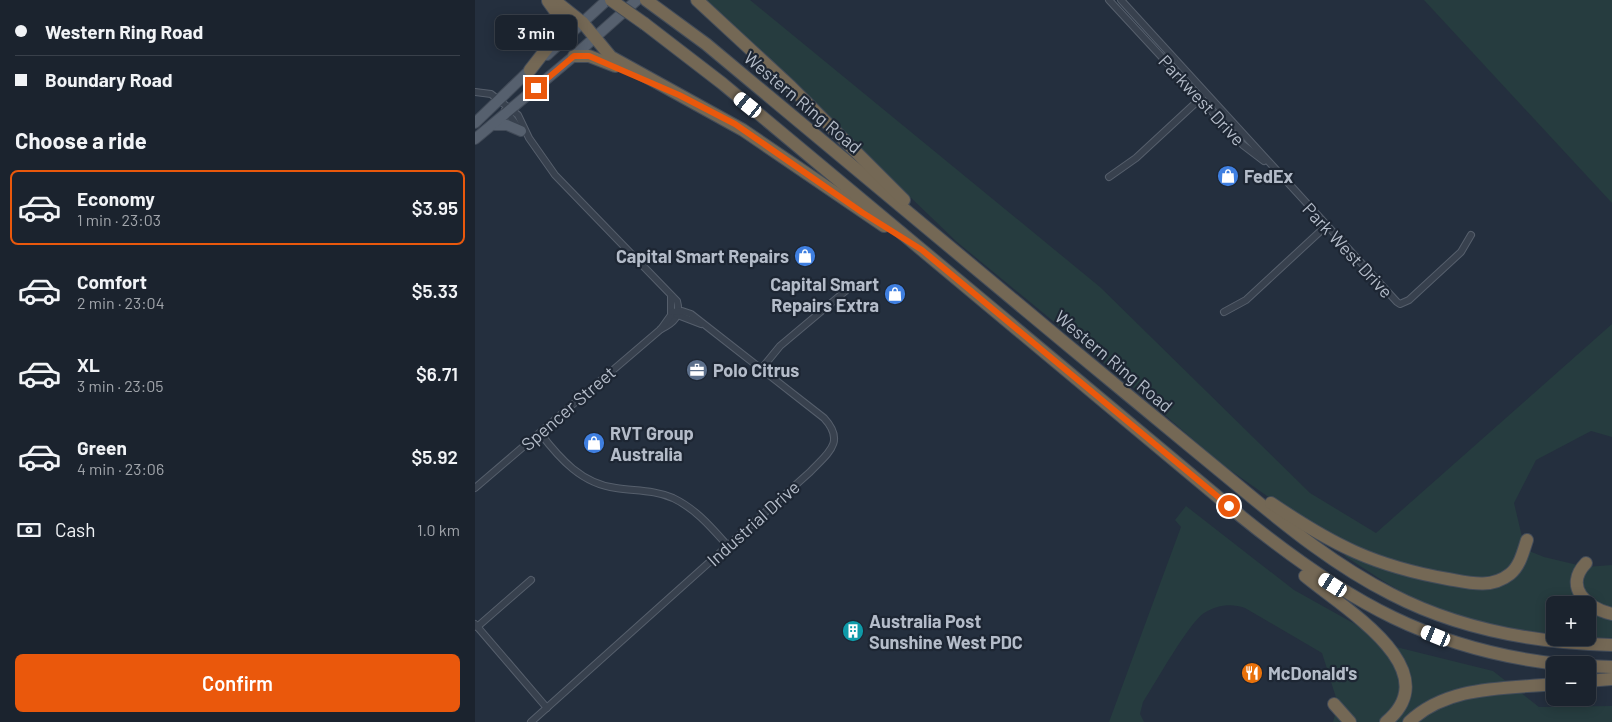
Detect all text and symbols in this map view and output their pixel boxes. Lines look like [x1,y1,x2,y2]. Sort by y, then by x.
callout: 3 min [495,16,577,51]
text: Western Ring Road [45,20,203,43]
text: 3 min [517,23,555,42]
street label: Western Ring Road [740,46,866,158]
street label: Parkwest Drive [1154,50,1250,150]
text: Boundary Road [45,68,173,91]
route end [525,77,547,99]
car [731,90,764,120]
text: Choose a ride [15,127,147,153]
shop icon: FedEx [1216,164,1240,188]
place label: FedEx [1244,165,1294,187]
icon: car [17,185,62,230]
text: Economy [77,187,155,210]
text: $3.95 [412,196,458,219]
street label: Park West Drive [1298,198,1398,302]
text: 1 min · 23:03 [77,210,161,229]
shop icon: Capital Smart Repairs [793,244,817,268]
place label: Capital Smart Repairs [616,245,789,267]
icon: car [17,268,62,313]
text: Comfort [77,270,147,293]
place label: Capital Smart Repairs Extra [770,273,879,316]
text: $5.33 [412,279,458,302]
shop icon: Capital Smart Repairs Extra [883,282,907,306]
text: 2 min · 23:04 [77,293,164,312]
street label: Western Ring Road [1051,305,1177,417]
icon: car [17,351,62,396]
text: XL [77,353,100,376]
office icon: Polo Citrus [685,358,709,382]
place label: Polo Citrus [713,359,799,381]
street label: Spencer Street [516,361,620,455]
text: $6.71 [416,362,458,385]
text: 3 min · 23:05 [77,376,164,395]
place label: RVT Group Australia [610,422,694,465]
shop icon: RVT Group Australia [582,431,606,455]
icon: car [17,434,62,479]
text: Green [77,436,127,459]
text: $5.92 [411,445,458,468]
text: 4 min · 23:06 [77,459,164,478]
street label: Industrial Drive [702,476,804,570]
route start [1218,495,1240,517]
icon: cash [15,516,43,544]
text: Cash [55,518,96,541]
text: 1.0 km [417,520,460,539]
car [1316,571,1349,599]
map controls [1546,596,1596,706]
button: + [1546,596,1596,646]
place label: Australia Post Sunshine West PDC [869,610,1023,653]
building icon: Australia Post Sunshine West PDC [841,619,865,643]
car [1419,623,1452,649]
button: Confirm [15,654,460,712]
button: − [1546,656,1596,706]
restaurant icon: McDonald's [1240,661,1264,685]
place label: McDonald's [1268,662,1357,684]

